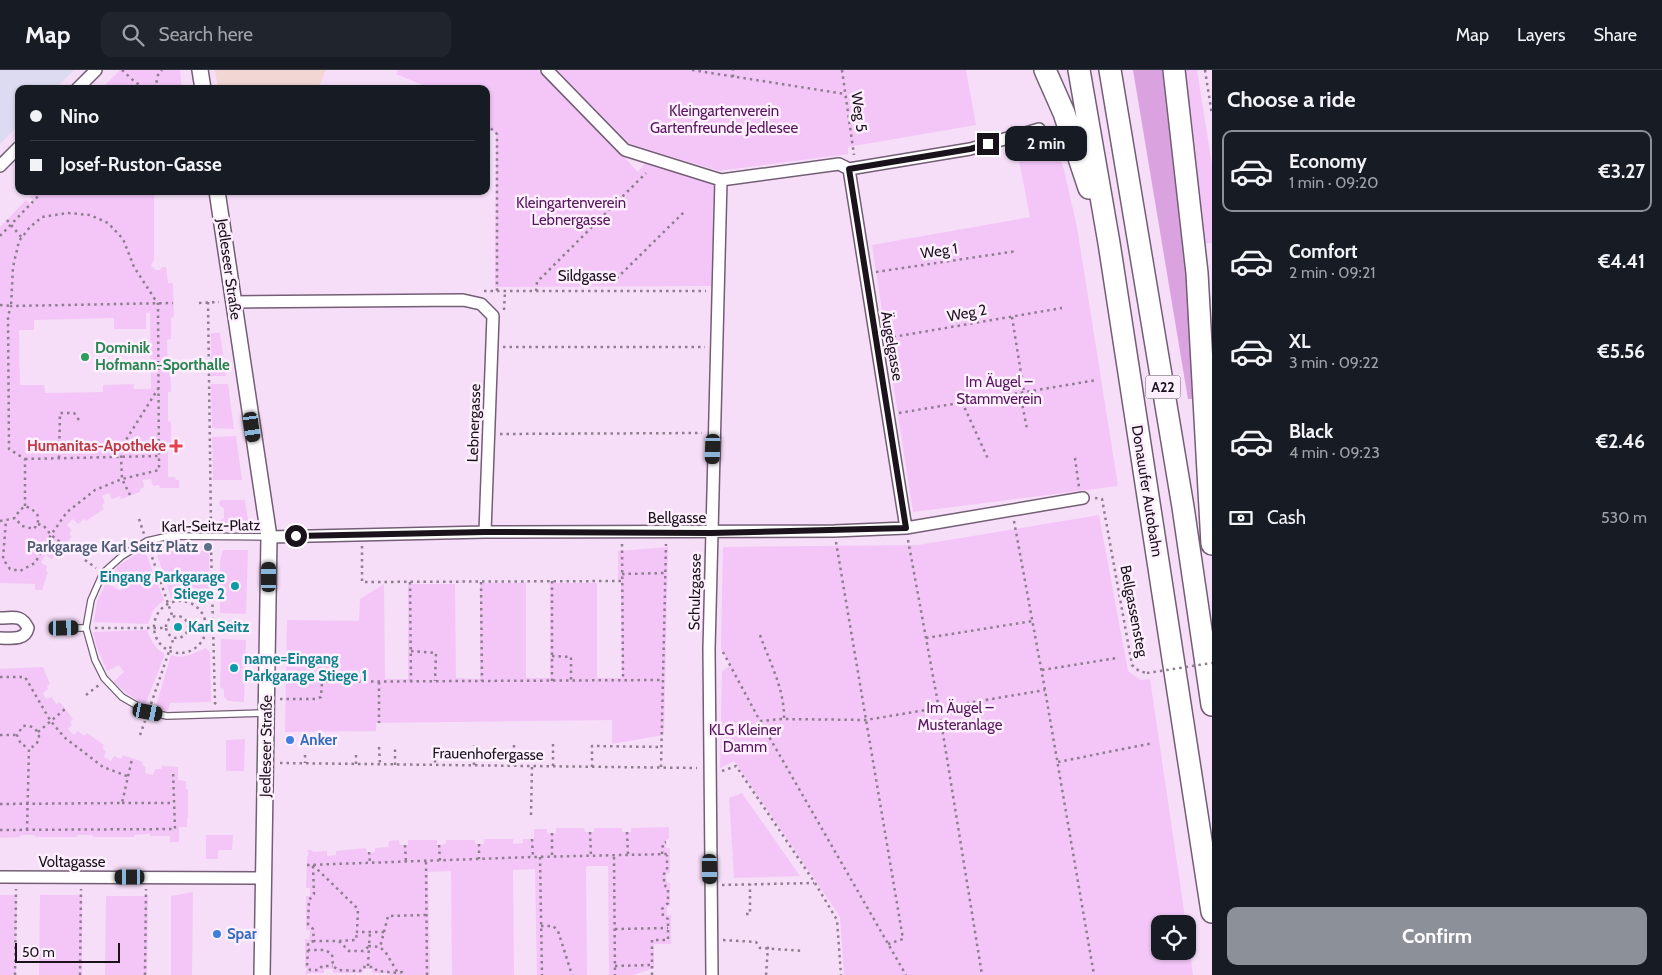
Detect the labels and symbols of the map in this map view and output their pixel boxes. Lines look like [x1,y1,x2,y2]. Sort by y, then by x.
street label: Weg 5 [847,91,871,133]
park label: Kleingartenverein Gartenfreunde Jedlesee [650,102,798,137]
callout: 2 min [1006,126,1088,162]
route end [977,133,999,155]
park label: Kleingartenverein Lebnergasse [516,194,626,229]
street label: Jedleseer Straße [213,216,245,321]
street label: Weg 1 [919,240,959,262]
street label: Sildgasse [558,267,617,285]
street label: Weg 2 [946,301,988,325]
street label: Äugelgasse [877,310,907,383]
place label: Dominik Hofmann-Sporthalle [95,339,230,374]
marker: Dominik Hofmann-Sporthalle [79,351,91,363]
park label: Im Äugel – Stammverein [956,373,1042,408]
road number: A22 [1146,376,1180,398]
street label: Lebnergasse [464,383,484,463]
car [242,411,261,443]
street label: Donauufer Autobahn [1128,424,1166,558]
car [704,434,721,464]
place label: Humanitas-Apotheke [27,437,166,455]
marker: Humanitas-Apotheke [170,440,182,452]
street label: Bellgasse [648,509,707,527]
street label: Karl-Seitz-Platz [161,516,261,536]
route start [285,525,307,547]
place label: Parkgarage Karl Seitz Platz [27,538,198,556]
marker: Parkgarage Karl Seitz Platz [202,541,214,553]
street label: Schulzgasse [685,553,705,631]
car [261,562,276,592]
street label: Bellgassensteg [1116,564,1152,659]
place label: Eingang Parkgarage Stiege 2 [100,568,225,603]
marker: Eingang Parkgarage Stiege 2 [229,580,241,592]
place label: Karl Seitz [188,618,249,636]
car [48,620,79,636]
marker: Karl Seitz [172,621,184,633]
place label: name=Eingang Parkgarage Stiege 1 [244,650,367,685]
marker: name=Eingang Parkgarage Stiege 1 [228,662,240,674]
street label: Jedleseer Straße [256,694,276,798]
park label: Im Äugel – Musteranlage [918,699,1003,734]
car [131,702,164,722]
park label: KLG Kleiner Damm [709,721,782,756]
place label: Anker [300,731,337,749]
marker: Anker [284,734,296,746]
street label: Frauenhofergasse [432,744,544,764]
street label: Voltagasse [39,853,106,871]
car [702,854,717,884]
car [115,870,145,885]
place label: Spar [227,925,257,943]
marker: Spar [211,928,223,940]
scale bar [15,940,120,963]

